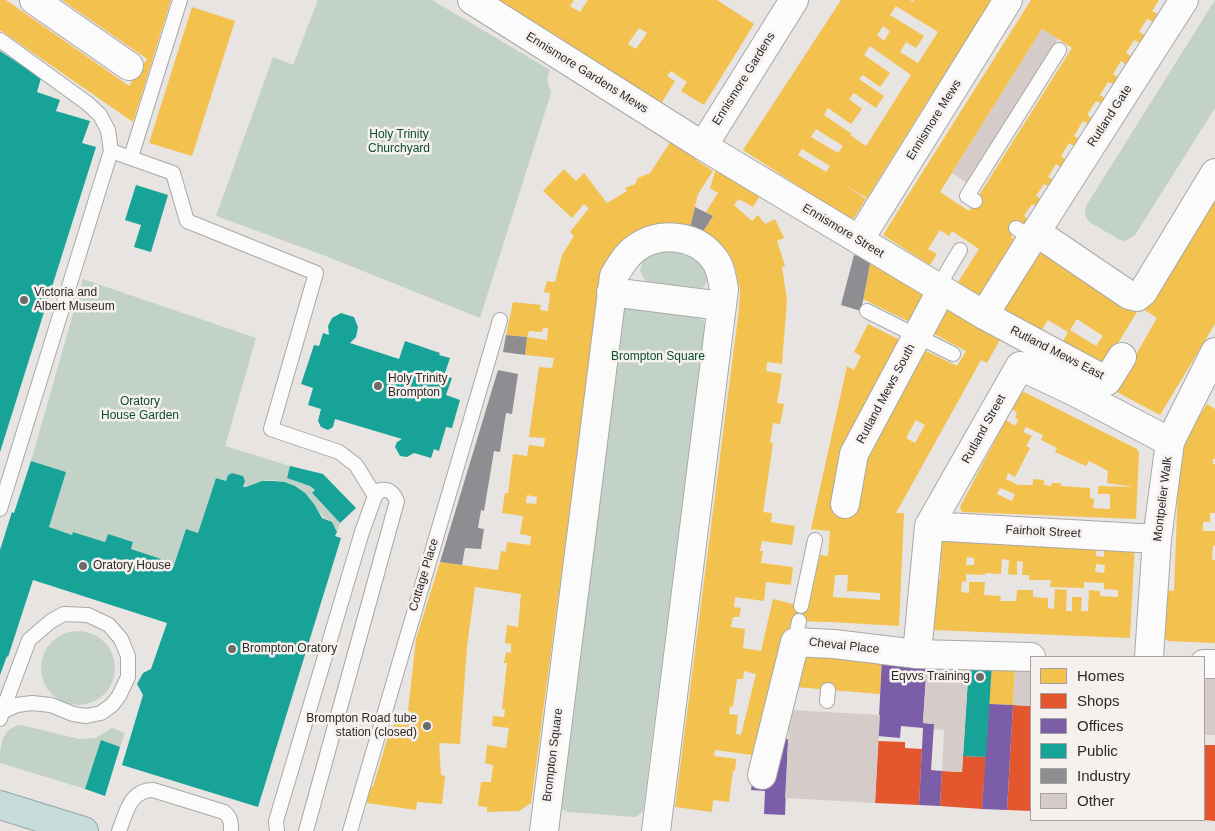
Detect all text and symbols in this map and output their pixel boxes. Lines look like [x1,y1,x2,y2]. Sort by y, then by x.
street label: Ennismore Gardens Mews [523,29,651,117]
street label: Ennismore Gardens [710,30,778,128]
street label: Ennismore Mews [904,77,964,163]
street label: Rutland Gate [1085,82,1135,150]
park label: Holy Trinity Churchyard [368,128,430,156]
street label: Ennismore Street [800,201,886,261]
place label: Victoria and Albert Museum [34,286,115,314]
marker: Victoria and Albert Museum [18,294,30,306]
street label: Rutland Mews East [1008,323,1106,383]
street label: Rutland Mews South [854,342,918,446]
park label: Brompton Square [611,350,705,364]
place label: Holy Trinity Brompton [388,372,448,400]
marker: Holy Trinity Brompton [372,380,384,392]
street label: Rutland Street [959,392,1009,466]
park label: Oratory House Garden [101,395,179,423]
street label: Montpelier Walk [1151,456,1175,542]
street label: Fairholt Street [1005,523,1081,541]
street label: Cottage Place [406,537,442,613]
place label: Oratory House [93,559,171,573]
marker: Oratory House [77,560,89,572]
street label: Cheval Place [808,635,880,657]
place label: Brompton Oratory [242,642,337,656]
marker: Brompton Oratory [226,643,238,655]
legend [1030,656,1205,821]
text: Homes [1077,667,1125,684]
place label: Eqvvs Training [891,670,970,684]
marker: Eqvvs Training [974,671,986,683]
text: Shops [1077,692,1120,709]
street label: Brompton Square [540,707,566,803]
place label: Brompton Road tube station (closed) [306,712,417,740]
text: Offices [1077,717,1123,734]
marker: Brompton Road tube station (closed) [421,720,433,732]
text: Public [1077,742,1118,759]
text: Industry [1077,767,1130,784]
text: Other [1077,792,1115,809]

